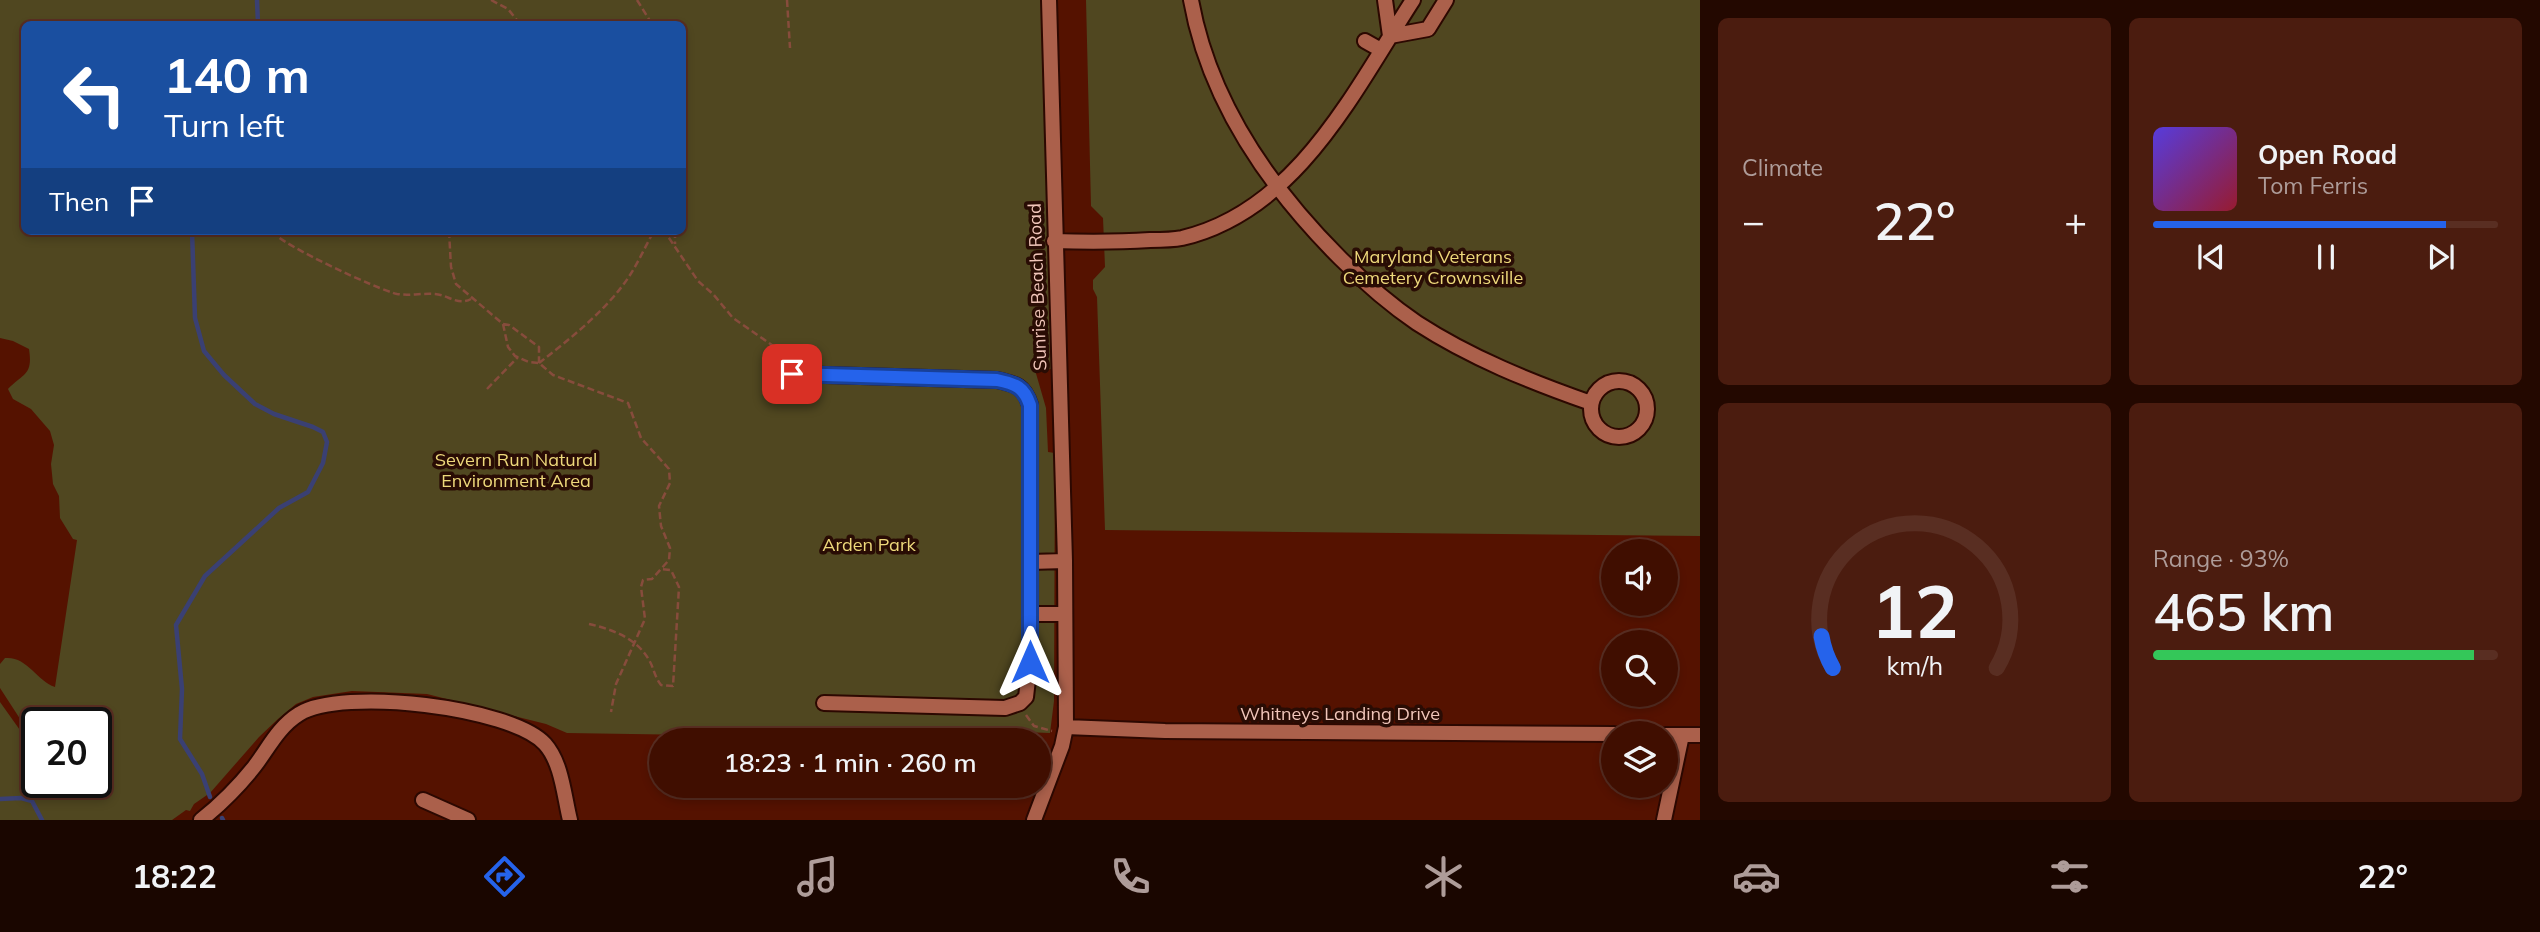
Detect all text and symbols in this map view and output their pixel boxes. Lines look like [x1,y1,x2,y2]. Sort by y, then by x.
text: 140 m [164,44,310,105]
icon: left [49,49,140,140]
text: Turn left [164,105,284,145]
text: Open Road [2258,138,2397,171]
text: Climate [1742,153,1823,182]
text: Tom Ferris [2258,171,2368,200]
icon: arrive [123,182,161,220]
text: Then [49,185,109,218]
text: 22° [1874,188,1955,253]
text: − [1742,197,1765,245]
text: + [2064,197,2087,245]
street label: Sunrise Beach Road [1023,203,1051,371]
icon: previous [2192,238,2230,276]
icon: pause [2307,238,2345,276]
icon: next [2422,238,2460,276]
park label: Maryland Veterans Cemetery Crownsville [1343,245,1523,289]
pin [762,344,822,404]
icon: arrive [773,355,811,393]
park label: Severn Run Natural Environment Area [435,448,597,492]
park label: Arden Park [822,533,916,556]
map controls [1601,539,1678,798]
button: sound [1601,539,1678,616]
text: Range · 93% [2153,544,2289,573]
text: 12 [1871,566,1958,657]
text: 465 km [2153,579,2334,644]
position arrow [993,625,1067,699]
button: search [1601,630,1678,707]
text: km/h [1886,650,1943,681]
street label: Whitneys Landing Drive [1240,702,1440,725]
speed limit sign: 20 [21,707,112,798]
button: layers [1601,721,1678,798]
text: 18:23 · 1 min · 260 m [723,746,977,779]
icon: directions [480,852,529,901]
icon: music [793,852,842,901]
icon: phone [1106,852,1155,901]
icon: climate [1419,852,1468,901]
icon: car [1732,852,1781,901]
icon: filters [2045,852,2094,901]
text: 18:22 [132,856,217,896]
text: 22° [2357,856,2408,896]

